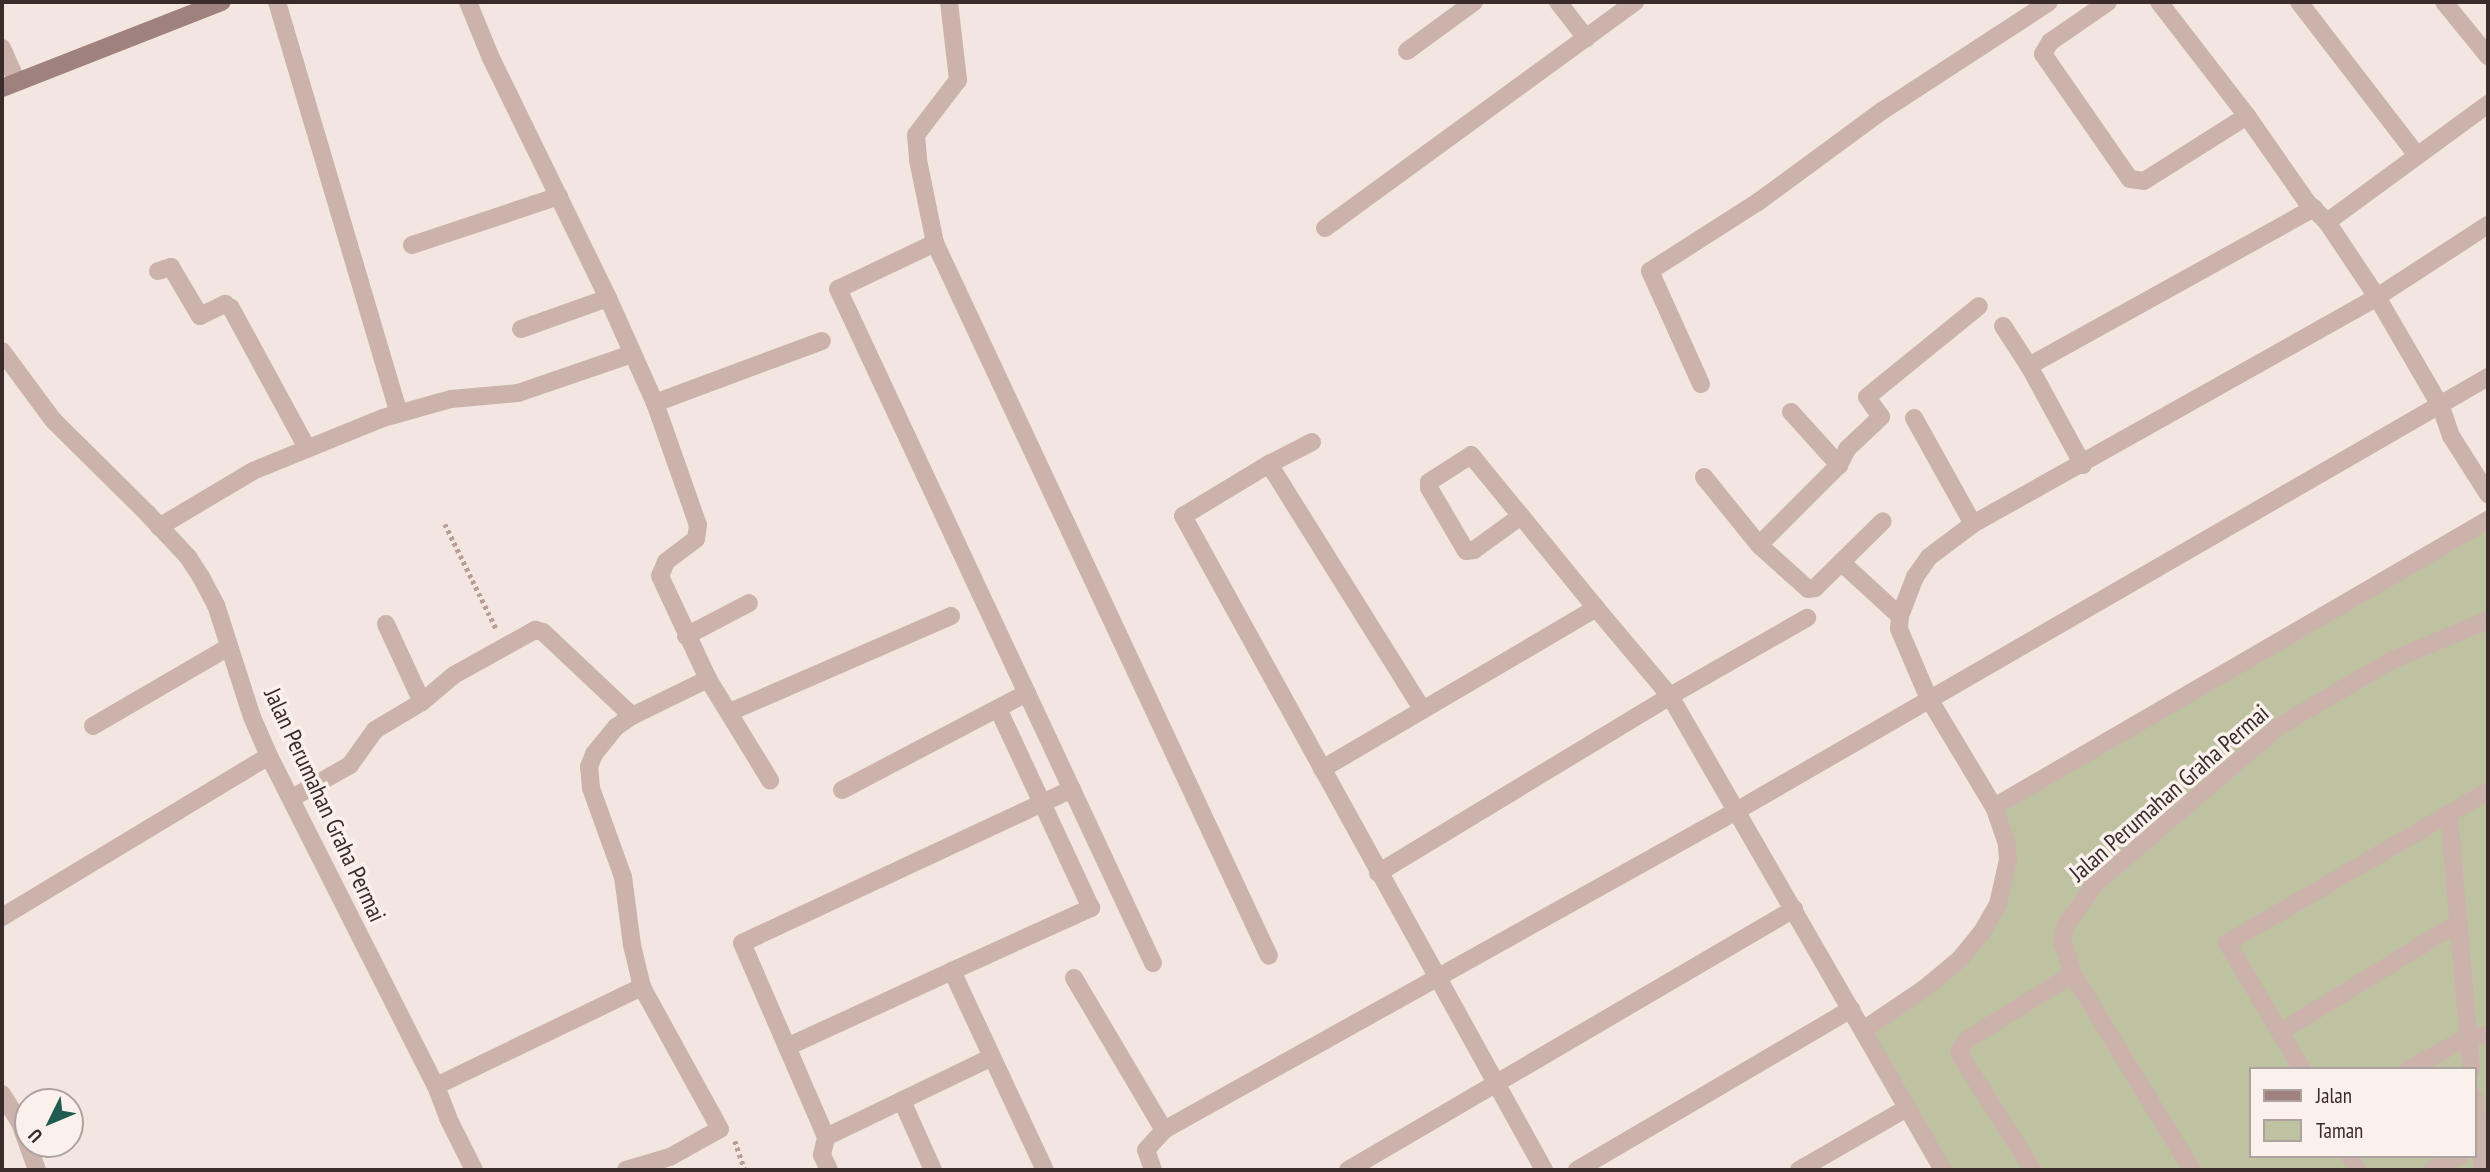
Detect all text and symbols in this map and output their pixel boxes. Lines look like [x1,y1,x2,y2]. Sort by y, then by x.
street label: Jalan Perumahan Graha Permai [258,684,392,926]
street label: Jalan Perumahan Graha Permai [2064,699,2274,887]
legend [2248,1067,2476,1158]
text: Jalan [2316,1082,2352,1109]
north arrow [14,1088,84,1158]
text: Taman [2316,1117,2363,1144]
text: U [23,1124,47,1148]

